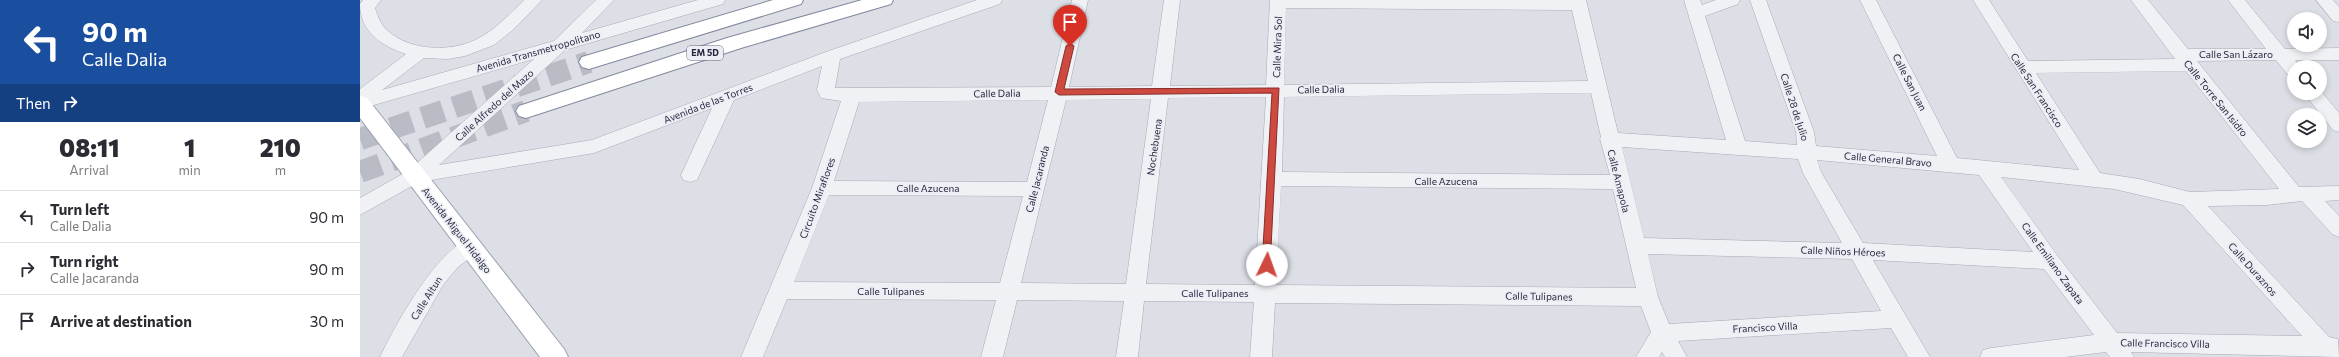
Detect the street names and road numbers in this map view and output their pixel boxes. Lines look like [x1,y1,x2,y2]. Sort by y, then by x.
street label: Calle Mira Sol [1270,16,1284,78]
street label: Avenida Transmetropolitano [474,27,602,75]
road number: EM 5D [687,46,723,60]
street label: Calle San Lázaro [2199,48,2273,60]
street label: Calle San Francisco [2008,50,2066,130]
street label: Calle San Juan [1890,51,1930,113]
street label: Calle Torre San Isidro [2181,57,2251,139]
street label: Calle Alfredo del Mazo [452,67,536,143]
street label: Calle 28 de Julio [1778,72,1812,142]
street label: Avenida de las Torres [662,80,755,126]
street label: Calle Dalia [1297,83,1345,95]
street label: Calle Dalia [973,87,1021,99]
street label: Nochebuena [1144,118,1164,176]
street label: Calle Jacaranda [1023,144,1051,214]
street label: Calle Amapola [1605,148,1633,214]
street label: Calle General Bravo [1844,149,1932,169]
street label: Circuito Miraflores [797,155,837,240]
street label: Calle Azucena [1415,175,1478,187]
street label: Calle Azucena [897,182,960,194]
street label: Avenida Miguel Hidalgo [420,185,494,275]
street label: Calle Emiliano Zapata [2019,220,2087,306]
street label: Calle Duraznos [2226,240,2280,298]
street label: Calle Niños Héroes [1800,244,1886,258]
street label: Calle Altun [408,274,444,322]
street label: Calle Tulipanes [857,285,925,297]
street label: Calle Tulipanes [1181,287,1249,299]
street label: Calle Tulipanes [1505,289,1573,303]
street label: Francisco Villa [1732,319,1798,335]
street label: Calle Francisco Villa [2120,336,2210,350]

